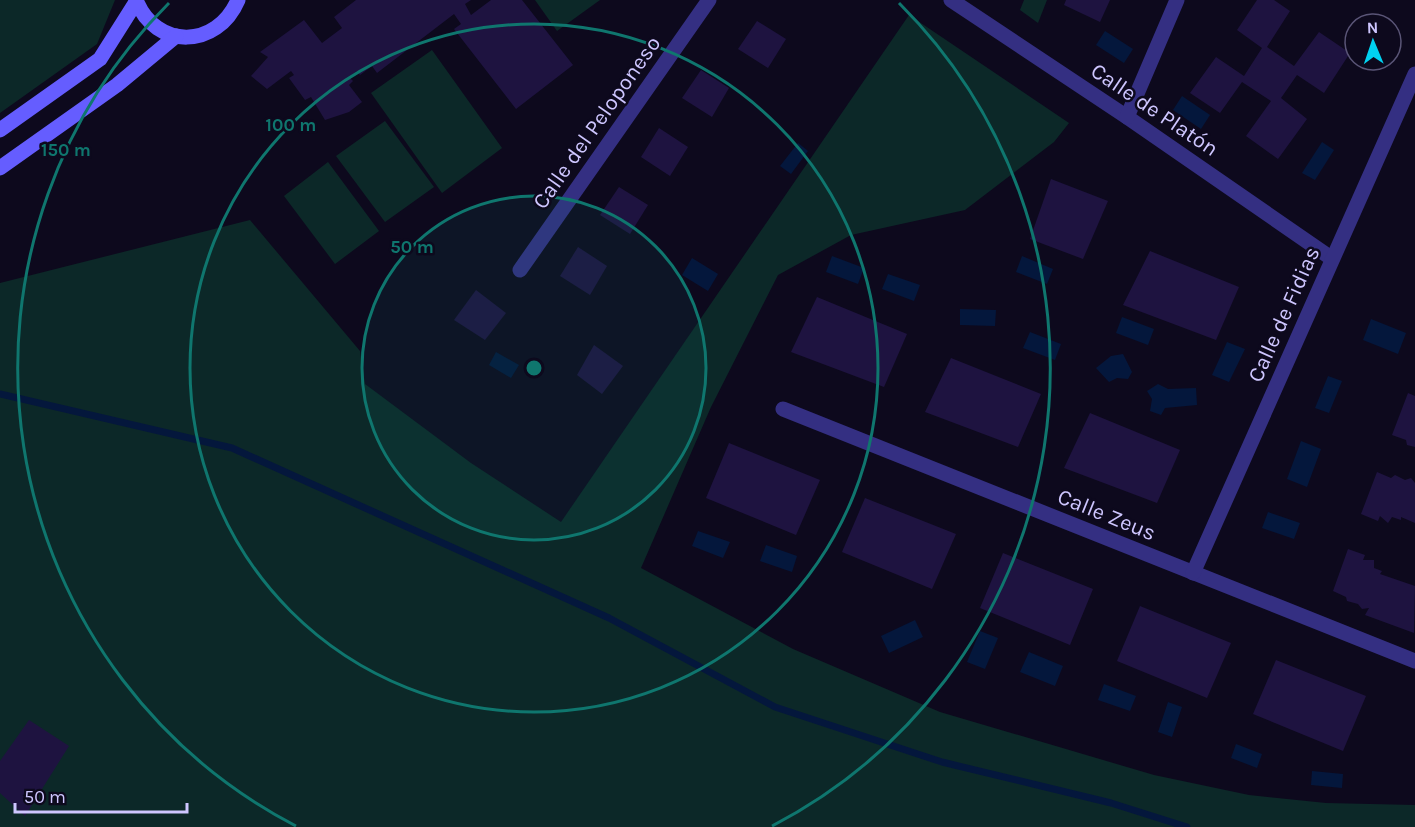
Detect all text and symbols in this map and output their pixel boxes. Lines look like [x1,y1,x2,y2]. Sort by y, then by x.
north arrow [1343,12,1403,72]
text: N [1366,18,1379,37]
street label: Calle del Peloponeso [527,31,666,214]
street label: Calle de Platón [1086,58,1223,162]
text: 100 m [266,114,316,136]
text: 150 m [41,139,91,161]
text: 50 m [390,236,434,258]
street label: Calle de Fidias [1242,243,1325,386]
centre of rings [524,358,544,378]
street label: Calle Zeus [1054,483,1160,546]
scale bar [15,776,188,814]
text: 50 m [24,786,66,808]

